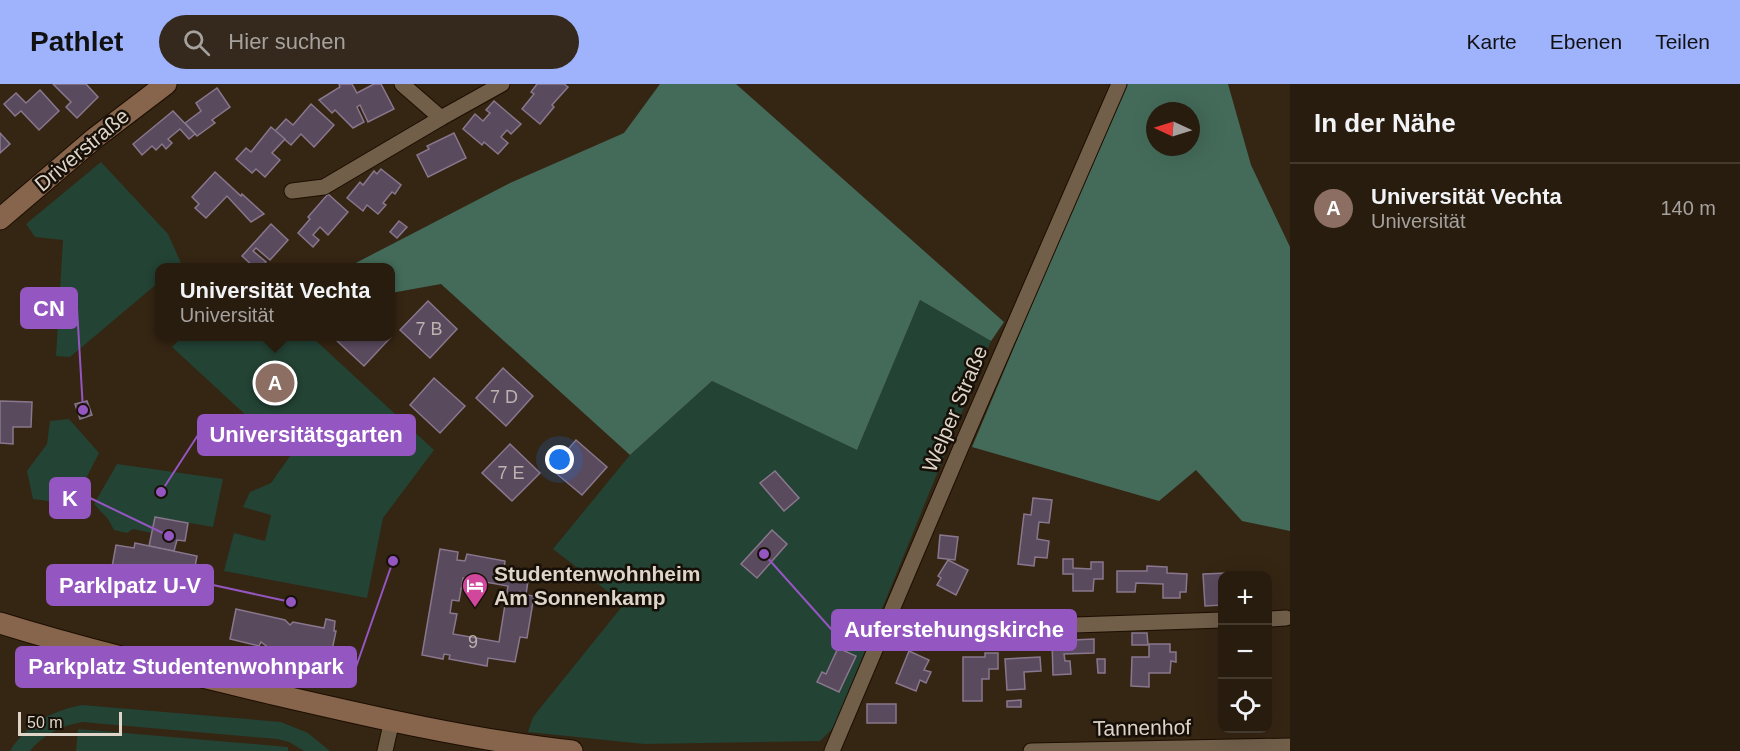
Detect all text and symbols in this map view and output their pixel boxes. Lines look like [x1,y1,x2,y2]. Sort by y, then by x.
search box [159,15,579,69]
text: Pathlet [30,26,123,57]
icon: search [180,26,213,59]
text: Hier suchen [228,29,346,54]
text: Karte [1467,30,1517,53]
text: Ebenen [1550,30,1622,53]
text: Teilen [1655,30,1710,53]
north arrow [1146,102,1200,156]
street label: Driverstraße [30,104,133,196]
text: In der Nähe [1314,108,1456,138]
text: Universität Vechta [1371,184,1562,209]
text: A [1326,197,1341,219]
text: 140 m [1660,197,1716,219]
text: Universität [1371,210,1465,232]
popup [155,263,395,341]
text: Universität Vechta [180,278,370,303]
callout: CN [21,288,77,328]
text: CN [33,296,65,321]
text: Universität [180,304,274,326]
house number: 7 B [415,319,443,339]
street label: Welper Straße [918,342,991,475]
pin: A [256,360,294,406]
house number: 7 D [490,387,518,407]
callout: Universitätsgarten [198,415,415,455]
text: Universitätsgarten [209,422,403,447]
your location [545,445,574,474]
house number: 7 E [497,463,525,483]
callout: K [50,478,90,518]
text: K [62,486,78,511]
place label: Studentenwohnheim Am Sonnenkamp [494,562,701,609]
callout: Parklpatz U-V [47,565,213,605]
hotel icon: Studentenwohnheim Am Sonnenkamp [460,571,490,609]
map controls [1218,571,1272,733]
button: + [1218,571,1272,625]
text: Parklpatz U-V [59,573,201,598]
callout: Auferstehungskirche [832,610,1076,650]
text: Auferstehungskirche [844,617,1064,642]
button: − [1218,625,1272,679]
house number: 9 [468,632,478,652]
callout: Parkplatz Studentenwohnpark [16,647,356,687]
text: Parkplatz Studentenwohnpark [28,654,344,679]
button: locate [1218,679,1272,733]
scale bar [18,709,122,736]
text: 50 m [27,714,63,731]
street label: Tannenhof [1093,715,1191,740]

